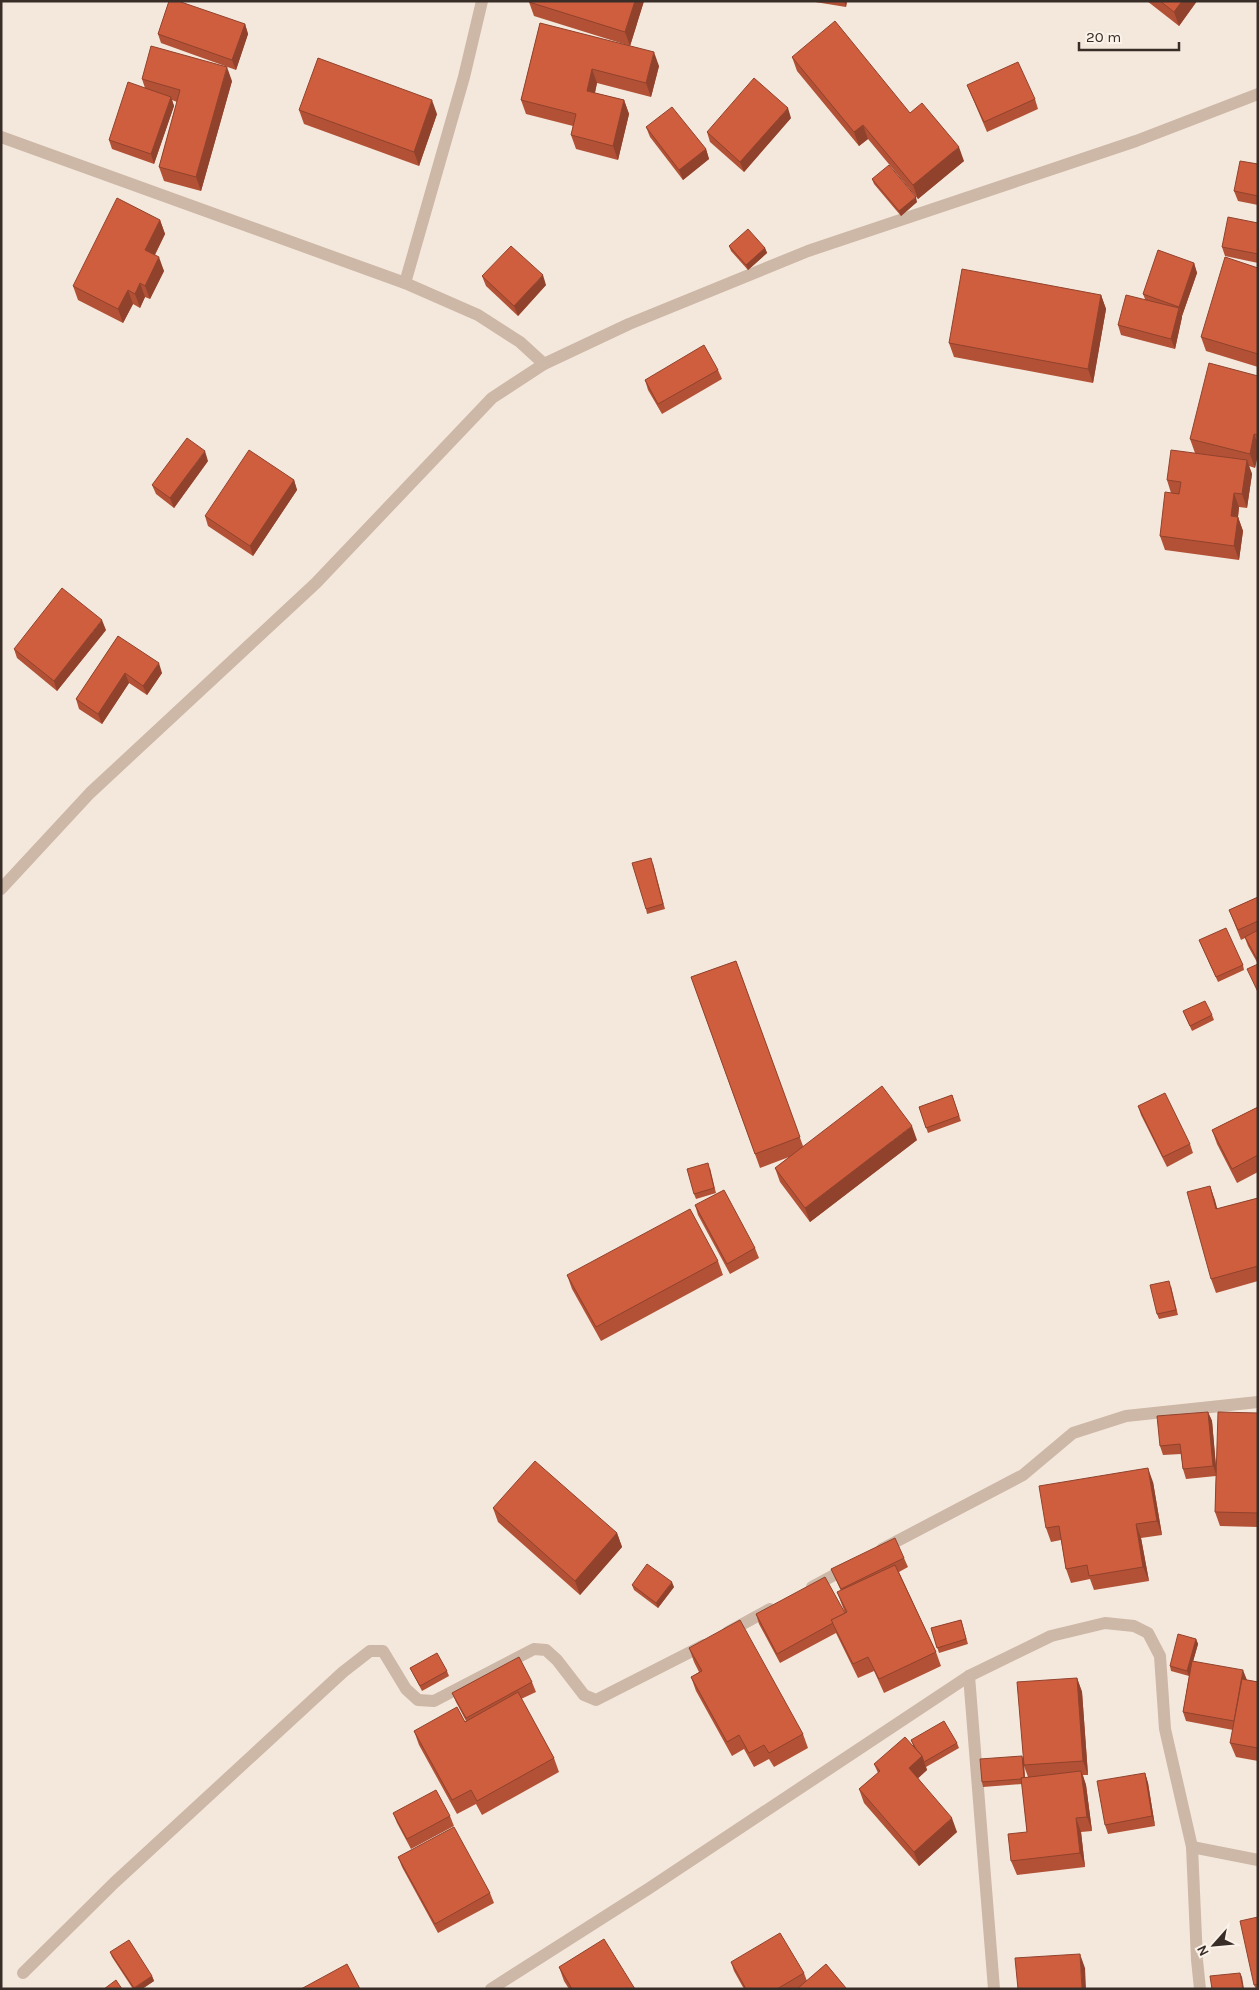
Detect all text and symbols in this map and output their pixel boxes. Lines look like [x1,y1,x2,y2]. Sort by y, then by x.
scale bar [1079,20,1179,52]
text: 20 m [1086,28,1121,46]
north arrow [1189,1920,1239,1970]
text: N [1193,1942,1213,1959]

